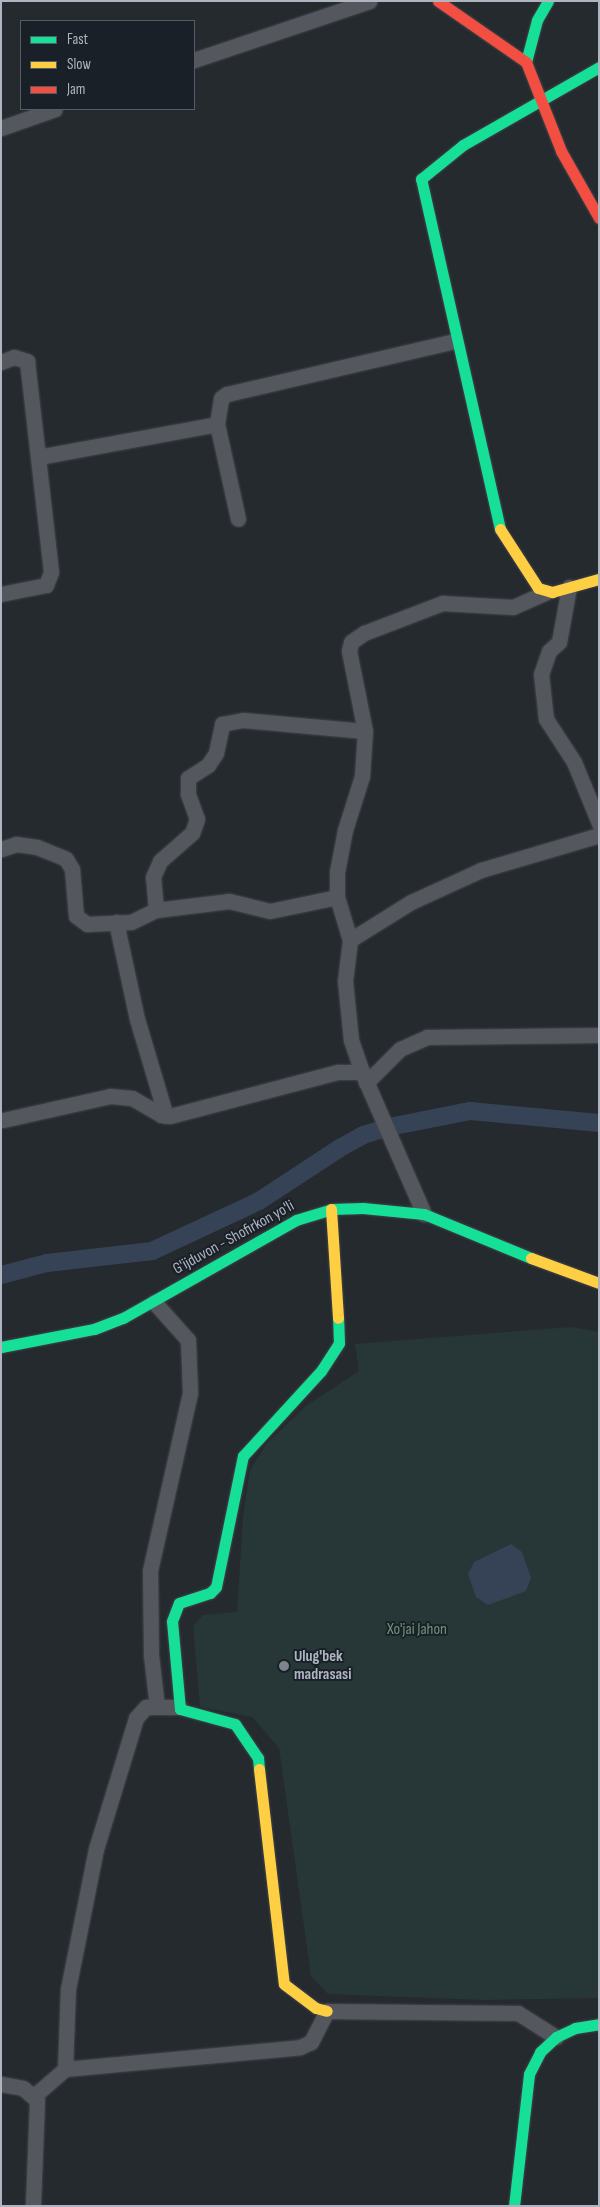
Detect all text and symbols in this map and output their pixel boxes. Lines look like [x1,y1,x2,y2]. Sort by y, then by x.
legend [20,20,195,110]
text: Fast [67,30,88,49]
text: Slow [67,55,91,74]
text: Jam [67,80,85,99]
street label: G'ijduvon - Shofirkon yo'li [170,1197,298,1279]
park label: Xo'jai Jahon [387,1620,447,1640]
place label: Ulug'bek madrasasi [294,1647,351,1685]
marker: Ulug'bek madrasasi [278,1660,290,1672]

